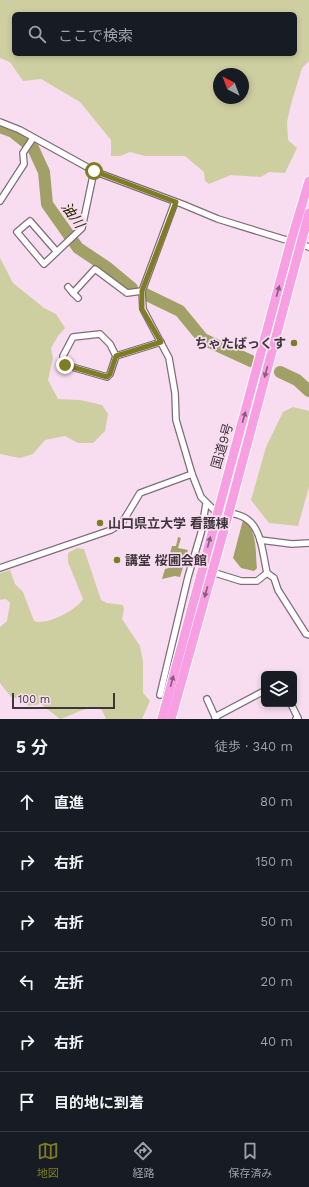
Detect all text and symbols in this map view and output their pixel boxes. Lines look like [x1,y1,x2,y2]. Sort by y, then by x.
search box [12,12,297,56]
icon: search [26,23,48,45]
text: ここで検索 [58,27,133,45]
north arrow [213,68,249,104]
route start [85,162,103,180]
water label: 油川 [58,199,89,233]
one-way arrow [275,285,281,298]
place label: ちゃたばっくす [195,336,286,351]
marker: ちゃたばっくす [289,338,299,348]
route end [56,356,74,374]
one-way arrow [263,367,269,379]
one-way arrow [241,411,247,423]
street label: 国道9号 [208,421,236,471]
place label: 山口県立大学 看護棟 [108,516,229,531]
marker: 山口県立大学 看護棟 [95,518,105,528]
one-way arrow [206,536,212,548]
place label: 講堂 桜圃会館 [125,553,207,568]
marker: 講堂 桜圃会館 [112,555,122,565]
one-way arrow [203,587,209,599]
map controls [261,671,297,707]
button: layers [261,671,297,707]
one-way arrow [169,675,175,687]
scale bar [12,691,115,710]
text: 100 m [18,693,50,706]
text: 5 分 [16,737,48,757]
text: 徒歩 · 340 m [215,739,293,754]
icon: ahead [16,791,38,813]
text: 直進 [54,794,84,812]
text: 80 m [260,794,293,809]
icon: right [16,851,38,873]
text: 右折 [54,854,84,872]
text: 150 m [255,854,293,869]
icon: right [16,911,38,933]
text: 右折 [54,914,84,932]
text: 50 m [261,914,293,929]
icon: left [16,971,38,993]
text: 左折 [54,974,84,992]
text: 20 m [261,974,293,989]
icon: right [16,1031,38,1053]
text: 右折 [54,1034,84,1052]
text: 40 m [260,1034,293,1049]
icon: arrive [16,1091,38,1113]
text: 目的地に到着 [54,1094,144,1112]
tab: 地図 [37,1140,59,1180]
tab: 経路 [132,1140,154,1180]
tab: 保存済み [228,1140,272,1180]

